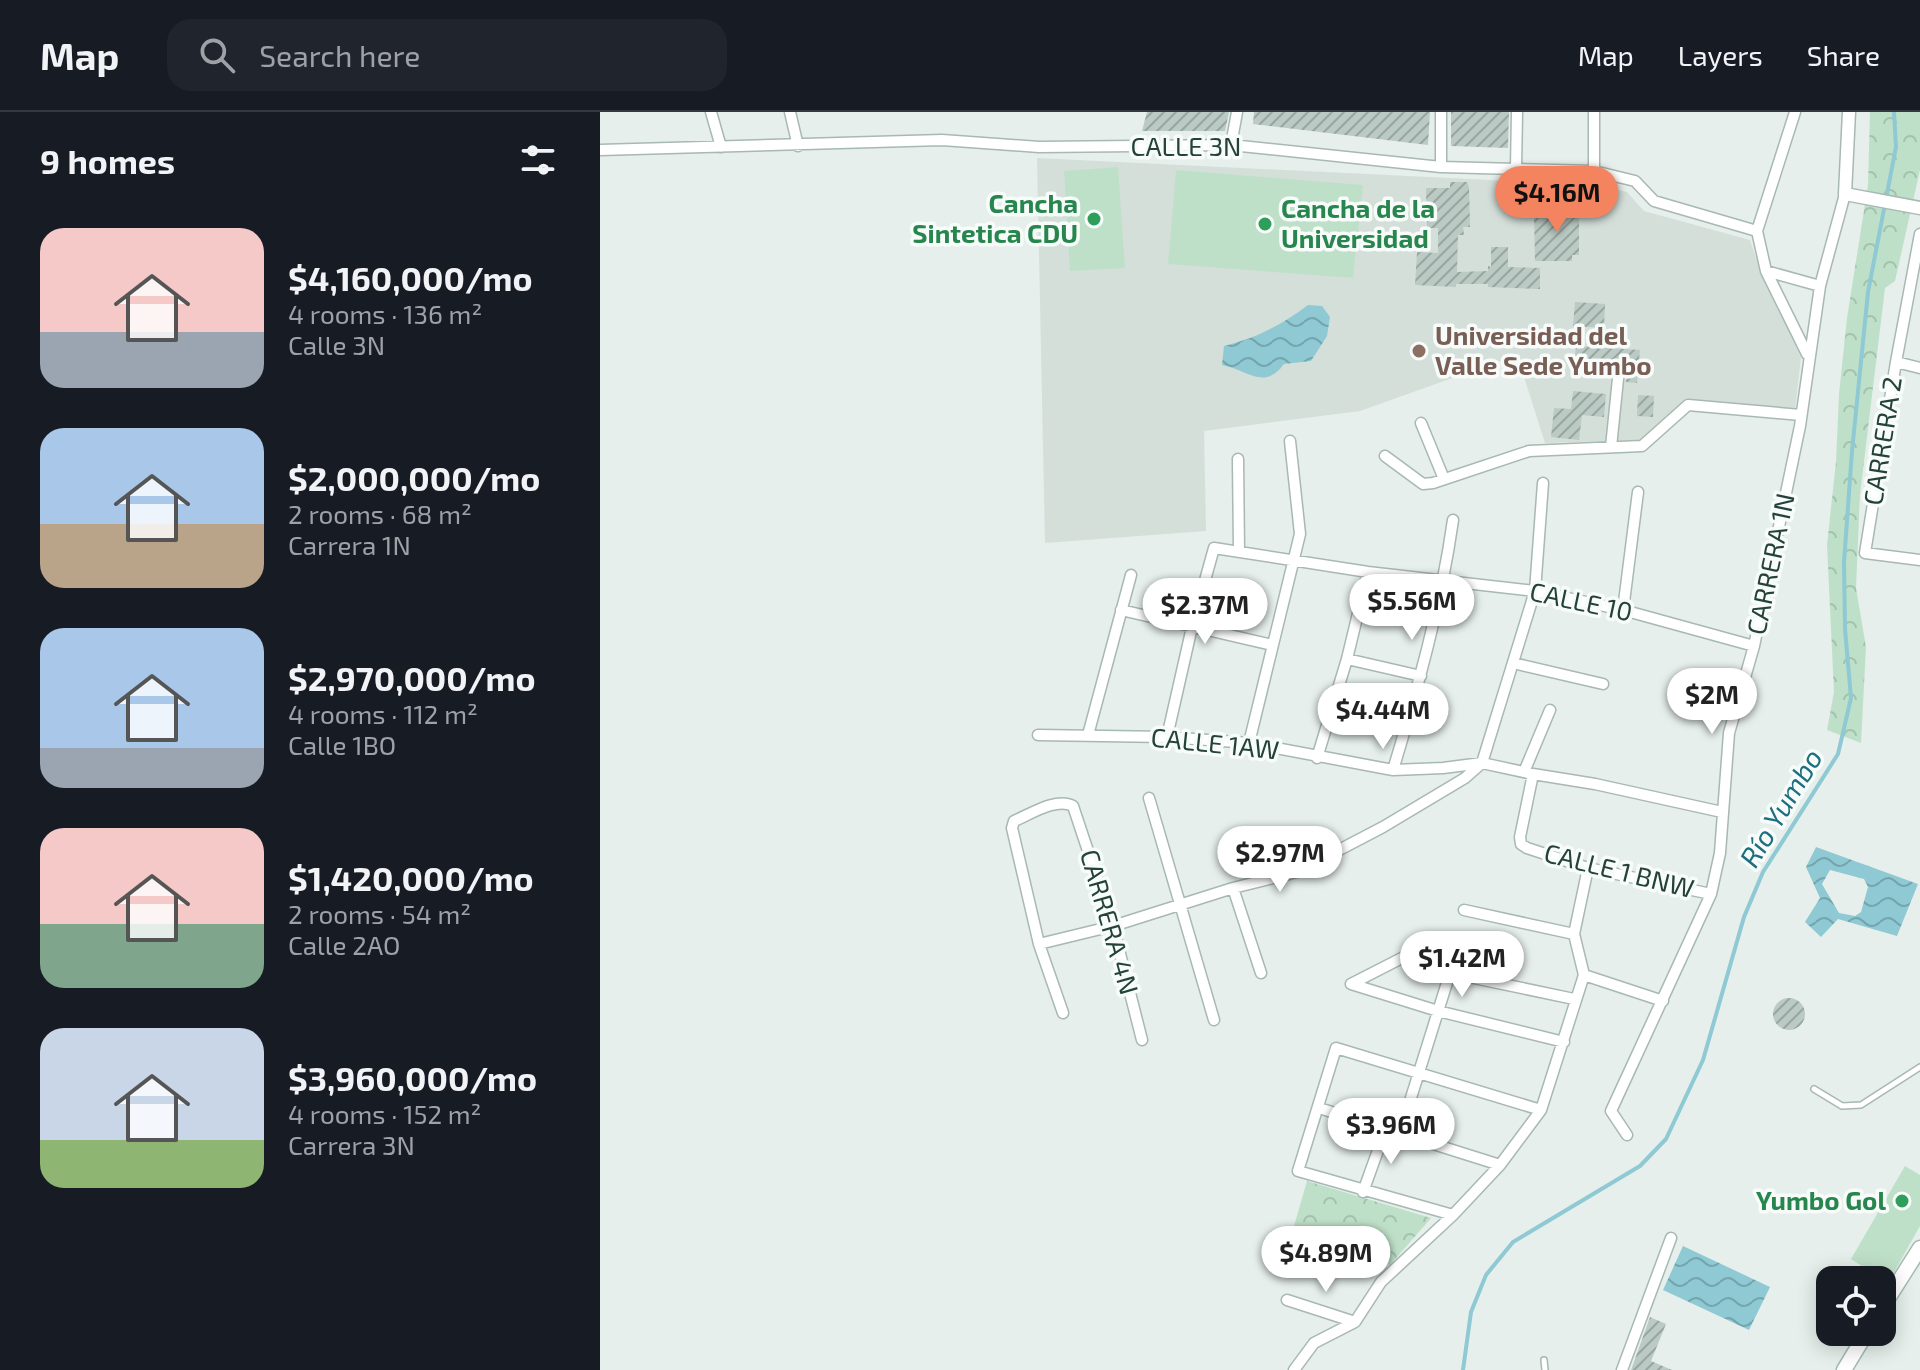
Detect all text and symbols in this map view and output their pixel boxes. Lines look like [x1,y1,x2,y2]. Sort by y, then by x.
search box [167,19,727,91]
text: Map [40,32,119,78]
icon: search [195,33,239,77]
text: Search here [259,37,420,73]
text: Map [1578,38,1634,72]
text: Layers [1678,38,1763,72]
text: Share [1807,38,1880,72]
street label: CALLE 3N [1131,130,1241,161]
icon: filters [516,138,560,182]
text: 9 homes [40,140,175,181]
pin: $4.16M [1492,166,1622,234]
text: $4.16M [1513,176,1601,207]
place label: Cancha Sintetica CDU [912,187,1078,248]
place label: Cancha de la Universidad [1281,192,1435,253]
marker: Cancha Sintetica CDU [1085,210,1103,228]
marker: Cancha de la Universidad [1256,215,1274,233]
text: $4,160,000/mo [288,257,533,298]
icon: home [104,260,200,356]
text: 4 rooms · 136 m² [288,298,482,329]
place label: Universidad del Valle Sede Yumbo [1435,319,1652,380]
text: Calle 3N [288,329,385,360]
marker: Universidad del Valle Sede Yumbo [1410,342,1428,360]
street label: CARRERA 2 [1856,374,1907,507]
text: $2,000,000/mo [288,457,540,498]
icon: home [104,460,200,556]
street label: CARRERA 1N [1739,490,1800,637]
text: 2 rooms · 68 m² [288,498,472,529]
text: Carrera 1N [288,529,411,560]
pin: $5.56M [1347,574,1477,642]
street label: CALLE 10 [1527,575,1635,627]
pin: $2.37M [1140,578,1270,646]
text: $5.56M [1367,584,1457,615]
text: $2.37M [1161,588,1249,619]
text: $2,970,000/mo [288,657,535,698]
icon: home [104,660,200,756]
pin: $2M [1673,668,1751,736]
text: $2M [1685,678,1739,709]
pin: $4.44M [1318,683,1448,751]
text: $4.44M [1336,693,1430,724]
text: 4 rooms · 112 m² [288,698,478,729]
street label: CALLE 1AW [1150,720,1281,765]
text: Calle 1BO [288,729,396,760]
water label: Río Yumbo [1732,742,1829,873]
pin: $2.97M [1215,826,1345,894]
text: $2.97M [1235,836,1325,867]
street label: CALLE 1 BNW [1541,836,1697,903]
street label: CARRERA 4N [1075,845,1146,998]
text: $1,420,000/mo [288,857,534,898]
icon: home [104,860,200,956]
text: 2 rooms · 54 m² [288,898,471,929]
text: Calle 2AO [288,929,400,960]
pin: $1.42M [1397,931,1527,999]
text: $1.42M [1418,941,1506,972]
text: $3,960,000/mo [288,1057,537,1098]
icon: home [104,1060,200,1156]
text: 4 rooms · 152 m² [288,1098,481,1129]
pin: $3.96M [1326,1098,1456,1166]
text: $3.96M [1346,1108,1436,1139]
text: Carrera 3N [288,1129,415,1160]
place label: Yumbo Gol [1756,1184,1886,1215]
marker: Yumbo Gol [1893,1192,1911,1210]
pin: $4.89M [1261,1226,1391,1294]
text: $4.89M [1279,1236,1373,1267]
map controls [1816,1266,1896,1346]
button: locate [1816,1266,1896,1346]

